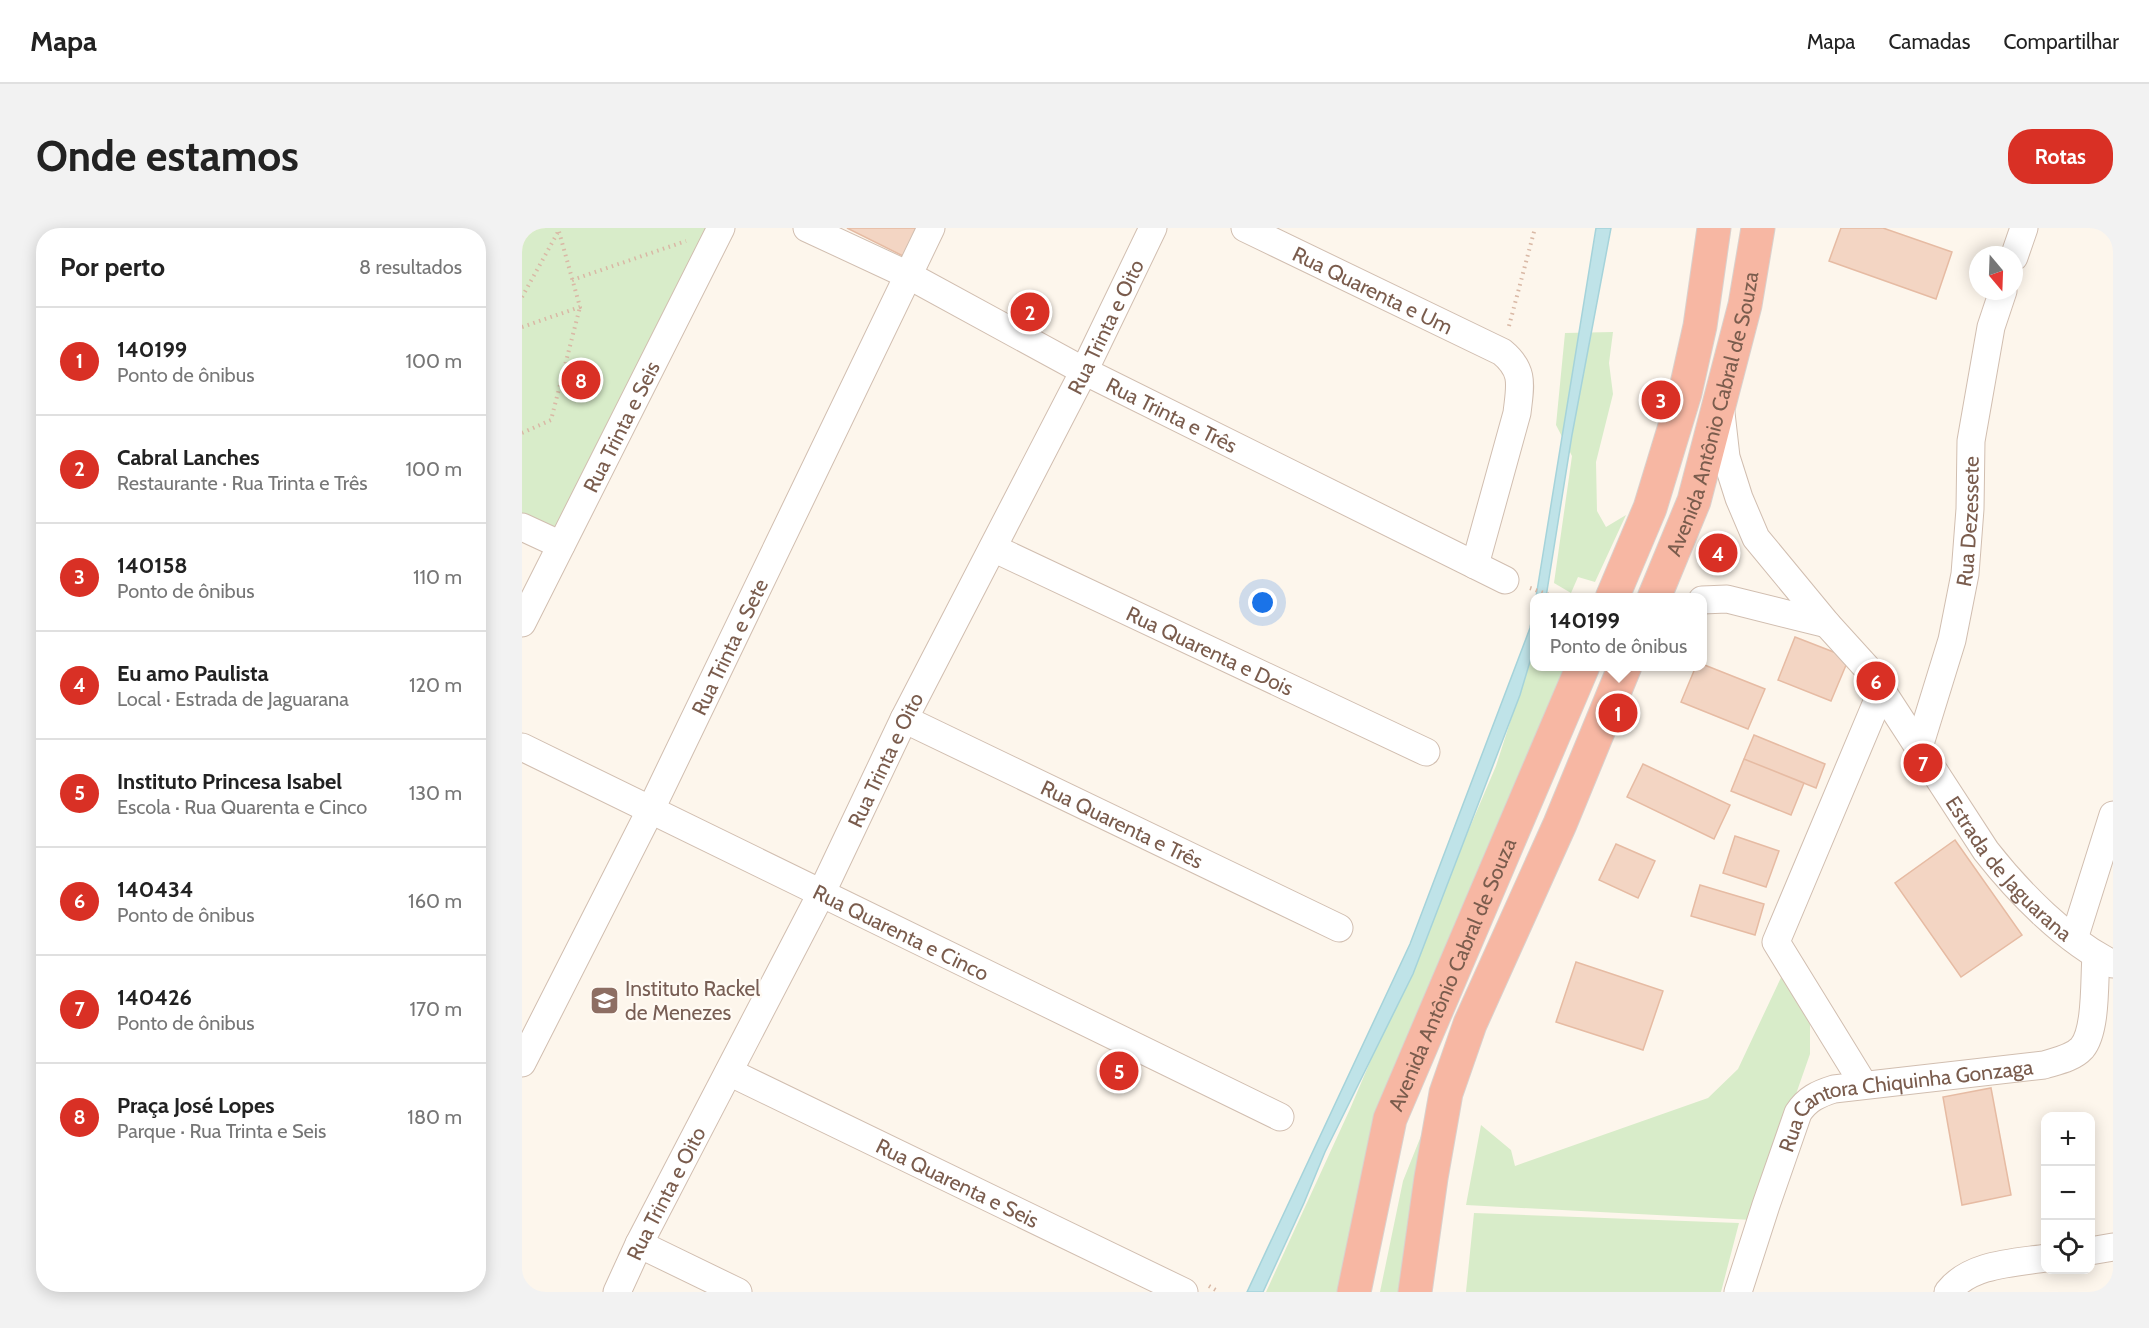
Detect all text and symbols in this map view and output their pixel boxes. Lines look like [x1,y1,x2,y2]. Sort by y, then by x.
text: Mapa [30,24,97,58]
text: Mapa [1807,29,1855,54]
text: Camadas [1888,29,1970,54]
text: Compartilhar [2003,29,2119,54]
button: Rotas [2008,129,2113,184]
text: Onde estamos [36,130,299,182]
street label: Rua Quarenta e Um [1289,240,1457,339]
north arrow [1969,246,2023,300]
text: Por perto [60,251,165,283]
text: 8 resultados [359,255,462,279]
street label: Rua Trinta e Oito [1062,255,1149,398]
street label: Avenida Antônio Cabral de Souza [1660,270,1763,559]
pin: 2 [1010,290,1050,334]
text: 140199 [117,336,187,363]
text: 1 [76,349,83,373]
text: 100 m [406,349,462,373]
street label: Rua Trinta e Seis [577,356,665,496]
pin: 8 [562,358,600,402]
text: Ponto de ônibus [117,363,254,387]
street label: Rua Trinta e Três [1102,372,1242,458]
pin: 3 [1642,378,1680,423]
text: Cabral Lanches [117,444,260,471]
street label: Rua Dezessete [1950,456,1983,589]
text: 2 [74,457,85,481]
text: 100 m [406,457,462,481]
text: Restaurante · Rua Trinta e Três [117,471,367,495]
pin: 4 [1698,530,1738,576]
text: 140158 [117,552,188,579]
text: 3 [74,565,85,589]
text: 110 m [413,565,462,589]
street label: Rua Trinta e Sete [686,574,773,719]
text: Ponto de ônibus [117,579,254,603]
your location [1248,588,1277,617]
popup [1530,593,1707,671]
street label: Rua Quarenta e Dois [1123,600,1298,700]
text: 140199 [1550,607,1620,634]
text: Ponto de ônibus [1550,634,1687,658]
pin: 6 [1856,658,1896,704]
text: Eu amo Paulista [117,660,269,687]
text: 4 [73,673,86,697]
text: 120 m [409,673,462,697]
text: Local · Estrada de Jaguarana [117,687,349,711]
street label: Rua Trinta e Oito [842,688,928,831]
pin: 1 [1598,690,1638,736]
pin: 7 [1904,740,1942,786]
text: Instituto Princesa Isabel [117,768,342,795]
street label: Rua Quarenta e Três [1037,774,1207,873]
text: 5 [74,781,85,805]
text: 130 m [409,781,462,805]
street label: Estrada de Jaguarana [1941,791,2077,946]
text: Escola · Rua Quarenta e Cinco [117,795,367,819]
street label: Avenida Antônio Cabral de Souza [1382,834,1521,1115]
text: 140434 [117,876,194,903]
street label: Rua Quarenta e Cinco [809,879,993,986]
text: 6 [74,889,85,913]
text: 160 m [408,889,462,913]
text: Ponto de ônibus [117,903,254,927]
place label: Instituto Rackel de Menezes [625,976,760,1025]
text: 140426 [117,984,192,1011]
school or university icon: Instituto Rackel de Menezes [588,984,620,1016]
text: 7 [74,997,85,1021]
text: 170 m [410,997,462,1021]
text: Ponto de ônibus [117,1011,254,1035]
pin: 5 [1100,1048,1138,1094]
street label: Rua Cantora Chiquinha Gonzaga [1773,1054,2034,1155]
text: Praça José Lopes [117,1092,275,1119]
text: 8 [73,1105,86,1129]
text: 180 m [407,1105,462,1129]
map controls [2041,1112,2095,1274]
button: + [2041,1112,2095,1166]
text: Parque · Rua Trinta e Seis [117,1119,326,1143]
street label: Rua Trinta e Oito [621,1122,710,1264]
street label: Rua Quarenta e Seis [872,1133,1043,1233]
button: − [2041,1166,2095,1220]
button: locate [2041,1220,2095,1274]

